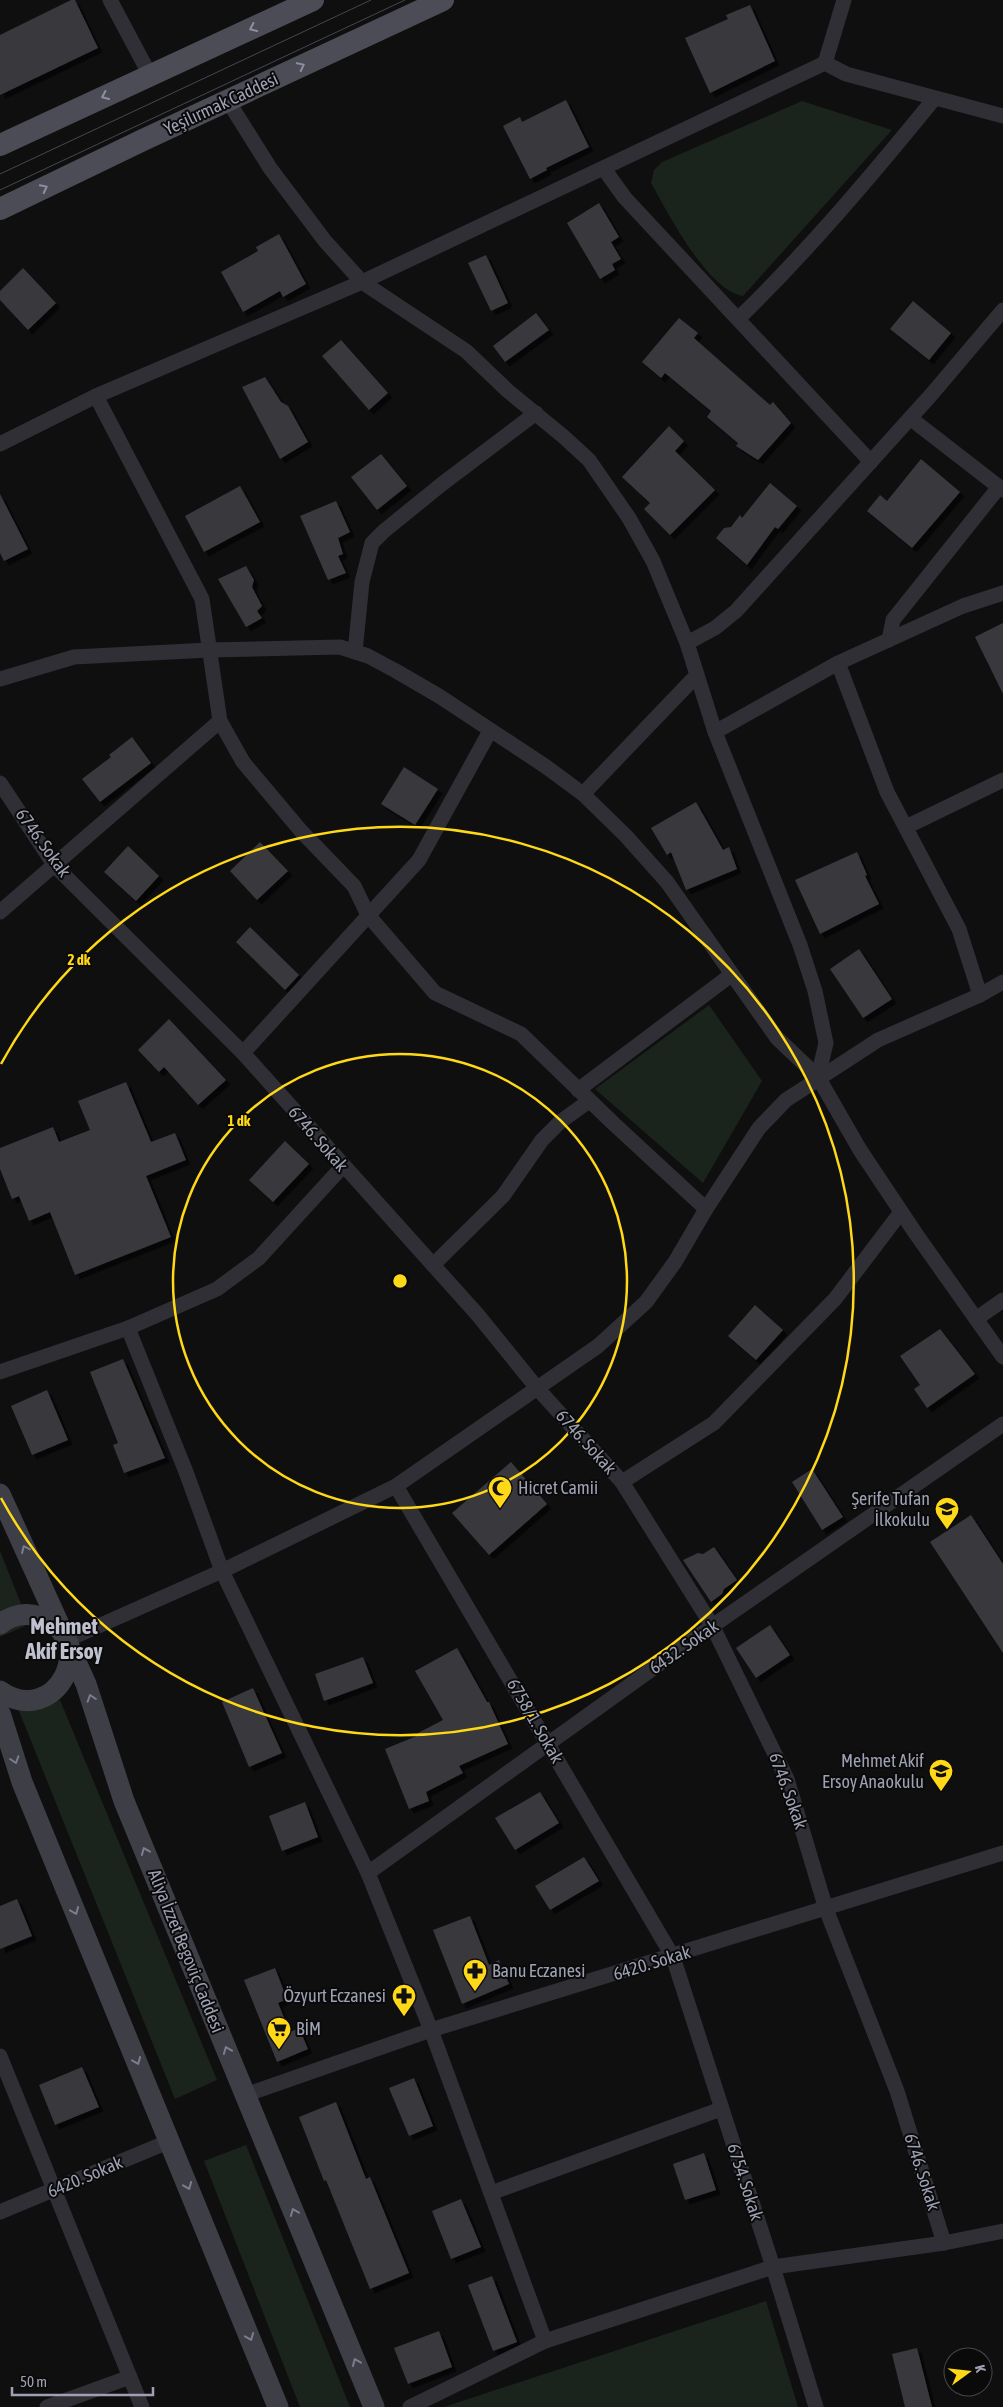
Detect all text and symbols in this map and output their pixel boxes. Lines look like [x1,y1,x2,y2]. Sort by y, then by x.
one-way arrow [249,22,258,32]
one-way arrow [296,62,305,72]
street label: Yeşilırmak Caddesi [160,68,281,139]
one-way arrow [101,90,110,101]
one-way arrow [39,184,48,194]
street label: 6746. Sokak [11,804,75,881]
text: 2 dk [68,951,91,968]
street label: 6746. Sokak [284,1102,353,1176]
text: 1 dk [228,1112,251,1129]
centre of rings [391,1272,409,1290]
street label: 6746. Sokak [552,1405,621,1478]
mosque icon: Hicret Camii [487,1475,513,1509]
place label: Hicret Camii [518,1477,598,1498]
place label: Şerife Tufan İlkokulu [851,1488,930,1530]
school or university icon: Şerife Tufan İlkokulu [934,1496,960,1530]
one-way arrow [21,1545,31,1554]
district label: Mehmet Akif Ersoy [24,1613,103,1664]
street label: 6432. Sokak [645,1615,722,1678]
street label: 6758/1. Sokak [503,1675,568,1767]
one-way arrow [86,1694,96,1703]
street label: 6746. Sokak [765,1750,812,1832]
place label: Mehmet Akif Ersoy Anaokulu [822,1750,924,1792]
one-way arrow [9,1755,19,1764]
school or university icon: Mehmet Akif Ersoy Anaokulu [928,1758,954,1792]
one-way arrow [140,1847,151,1856]
street label: Aliya İzzet Begoviç Caddesi [144,1866,229,2036]
one-way arrow [69,1906,79,1915]
street label: 6420. Sokak [611,1941,693,1984]
pharmacy icon: Banu Eczanesi [462,1958,488,1992]
place label: Banu Eczanesi [492,1960,585,1981]
pharmacy icon: Özyurt Eczanesi [391,1983,417,2017]
place label: Özyurt Eczanesi [284,1985,386,2006]
supermarket icon: BİM [266,2016,292,2050]
place label: BİM [296,2018,321,2039]
one-way arrow [222,2046,233,2055]
one-way arrow [131,2056,141,2065]
street label: 6746. Sokak [900,2131,945,2213]
street label: 6754. Sokak [723,2141,768,2223]
street label: 6420. Sokak [44,2151,126,2202]
one-way arrow [182,2181,193,2190]
one-way arrow [289,2208,300,2217]
one-way arrow [243,2332,254,2341]
north arrow [943,2347,993,2397]
one-way arrow [351,2358,362,2367]
text: K [972,2363,989,2374]
scale bar [12,2364,154,2396]
text: 50 m [20,2373,47,2390]

